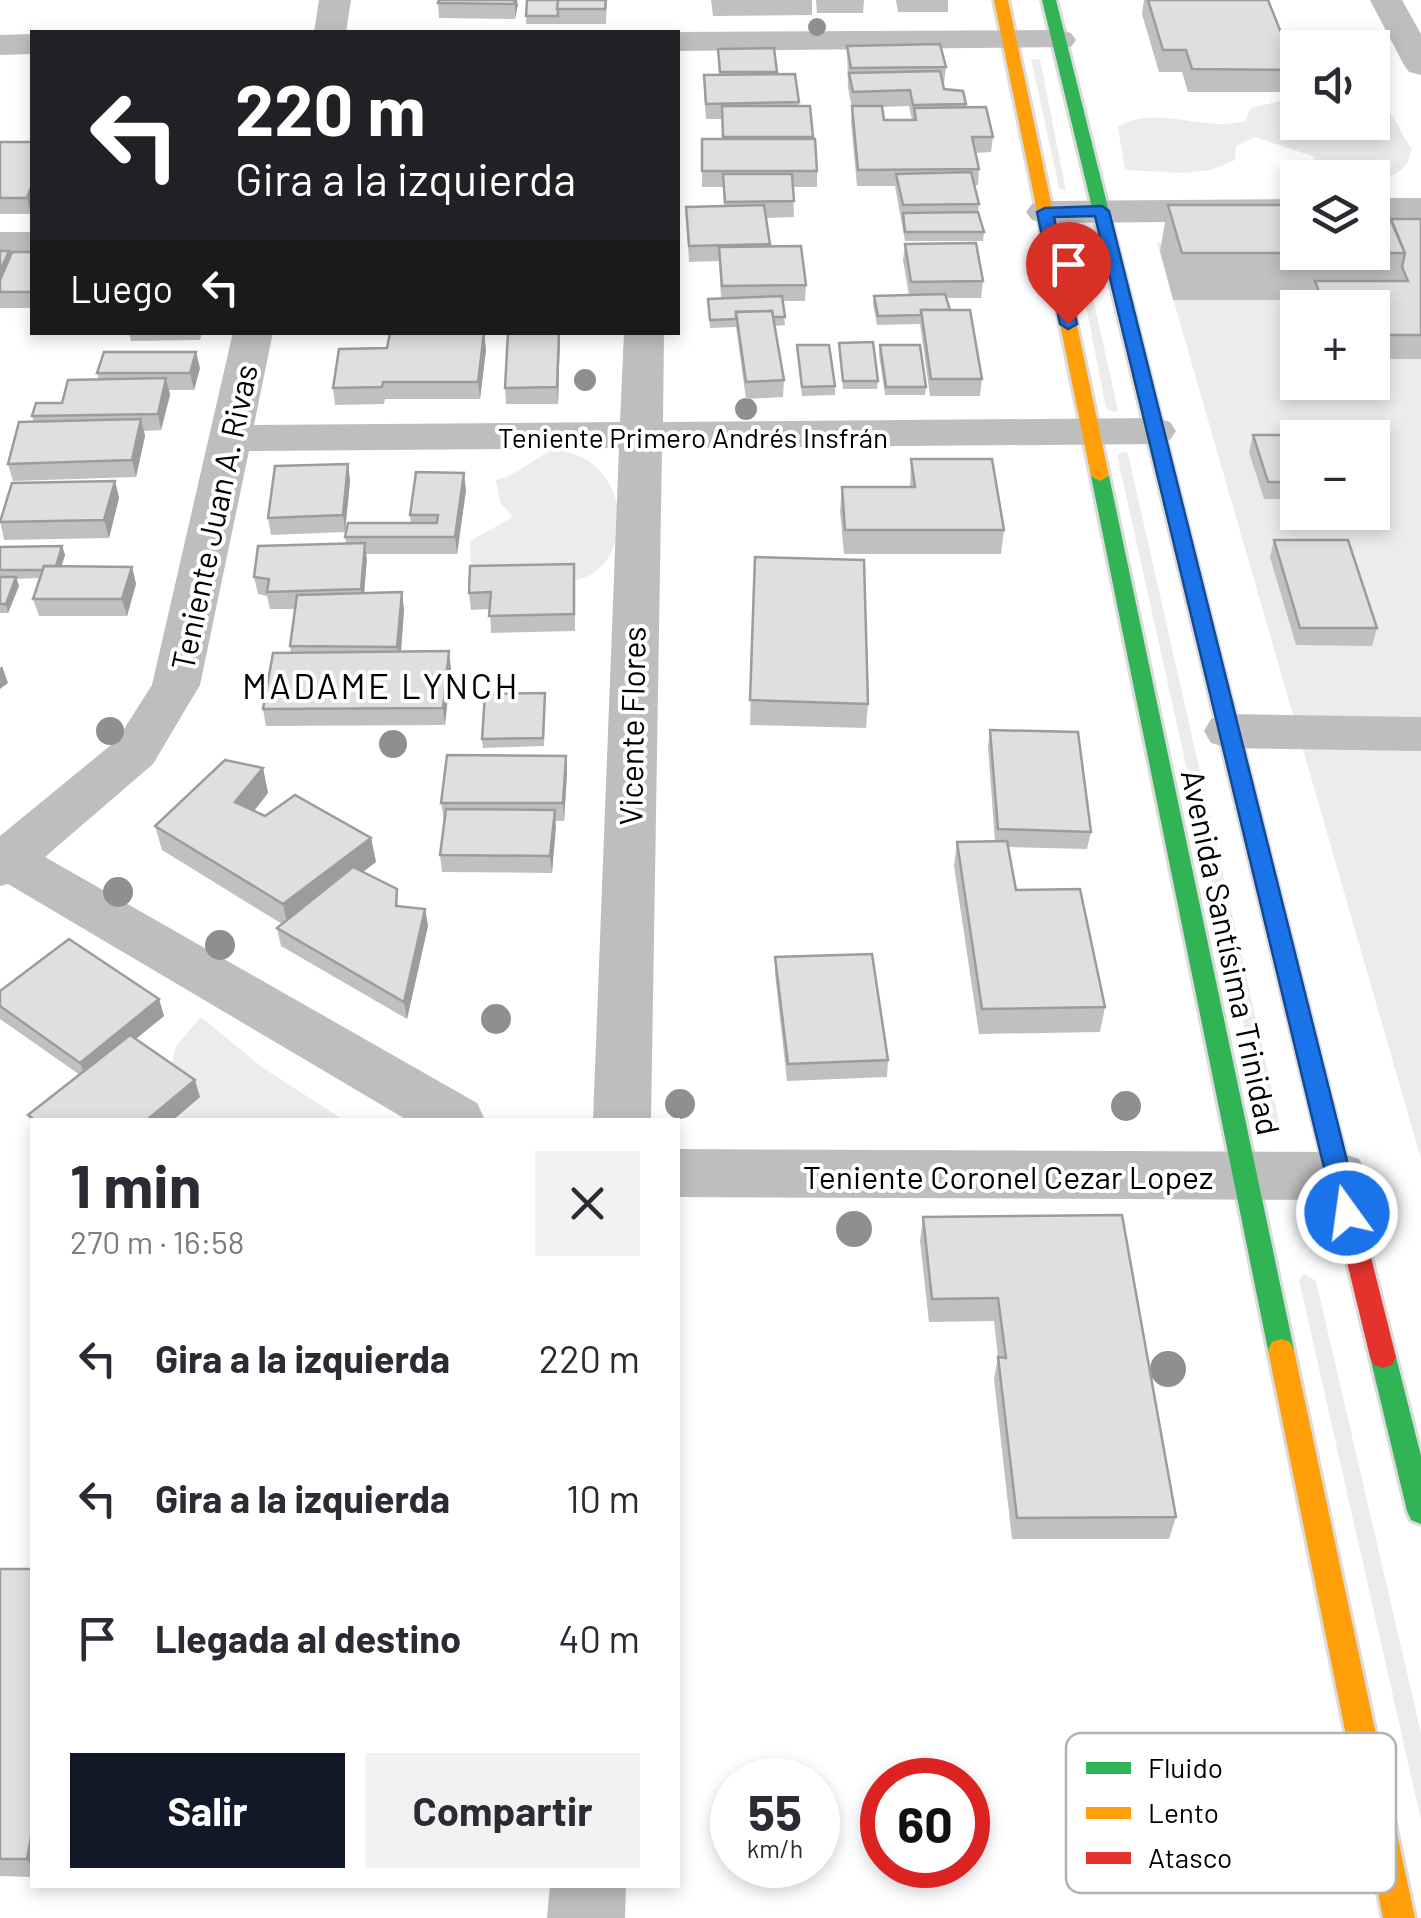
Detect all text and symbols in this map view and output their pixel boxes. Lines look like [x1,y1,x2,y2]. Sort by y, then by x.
map controls [1280,30,1390,530]
button: sound [1280,30,1390,140]
text: 220 m [235,66,426,150]
icon: left [70,70,200,200]
text: Gira a la izquierda [235,151,576,205]
button: layers [1280,160,1390,270]
pin [1026,222,1111,325]
icon: arrive [1041,237,1096,292]
icon: left [193,260,248,315]
text: Luego [70,265,173,311]
button: + [1280,290,1390,400]
street label: Teniente Juan A. Rivas [162,360,264,674]
street label: Teniente Primero Andrés Insfrán [498,420,888,454]
button: − [1280,420,1390,530]
street label: Vicente Flores [610,626,652,826]
district label: MADAME LYNCH [242,664,520,706]
street label: Avenida Santísima Trinidad [1175,766,1289,1138]
text: 1 min [70,1148,201,1220]
button: close [535,1151,640,1256]
street label: Teniente Coronel Cezar Lopez [803,1157,1213,1195]
position arrow [1295,1161,1399,1265]
text: 270 m · 16:58 [70,1222,244,1260]
icon: left [70,1331,125,1386]
text: Gira a la izquierda [155,1335,450,1381]
text: 220 m [539,1335,640,1381]
icon: left [70,1471,125,1526]
text: Gira a la izquierda [155,1475,450,1521]
text: 10 m [566,1475,640,1521]
icon: arrive [70,1611,125,1666]
text: Llegada al destino [155,1615,461,1661]
text: 40 m [559,1615,640,1661]
legend [1066,1733,1396,1893]
text: Fluido [1148,1750,1223,1784]
button: Salir [70,1753,345,1868]
button: Compartir [365,1753,640,1868]
speed limit sign: 60 [860,1758,990,1888]
text: 55 [748,1781,802,1841]
text: Lento [1148,1795,1219,1829]
text: km/h [747,1833,803,1863]
text: Atasco [1148,1840,1232,1874]

